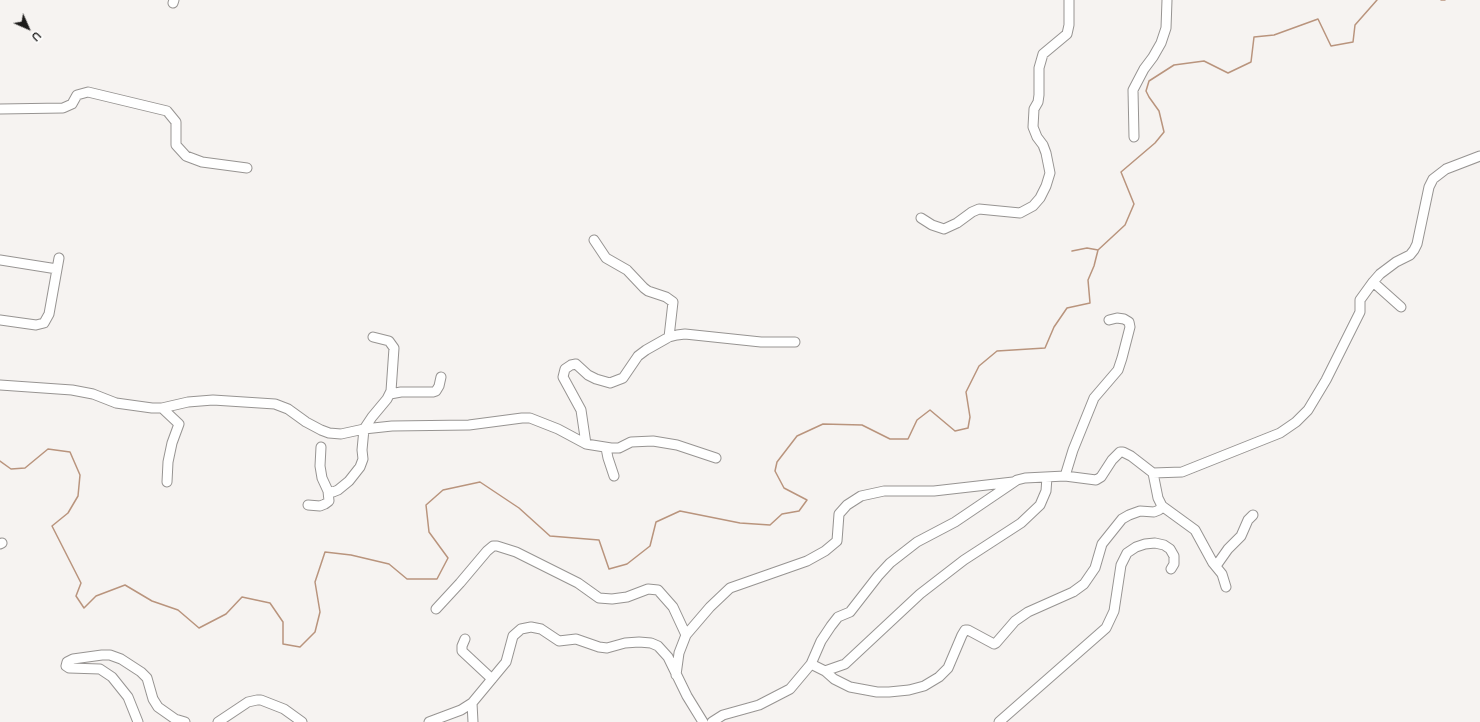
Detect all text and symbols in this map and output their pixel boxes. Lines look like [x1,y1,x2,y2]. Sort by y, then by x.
north arrow [8,8,48,48]
text: U [29,29,44,44]

